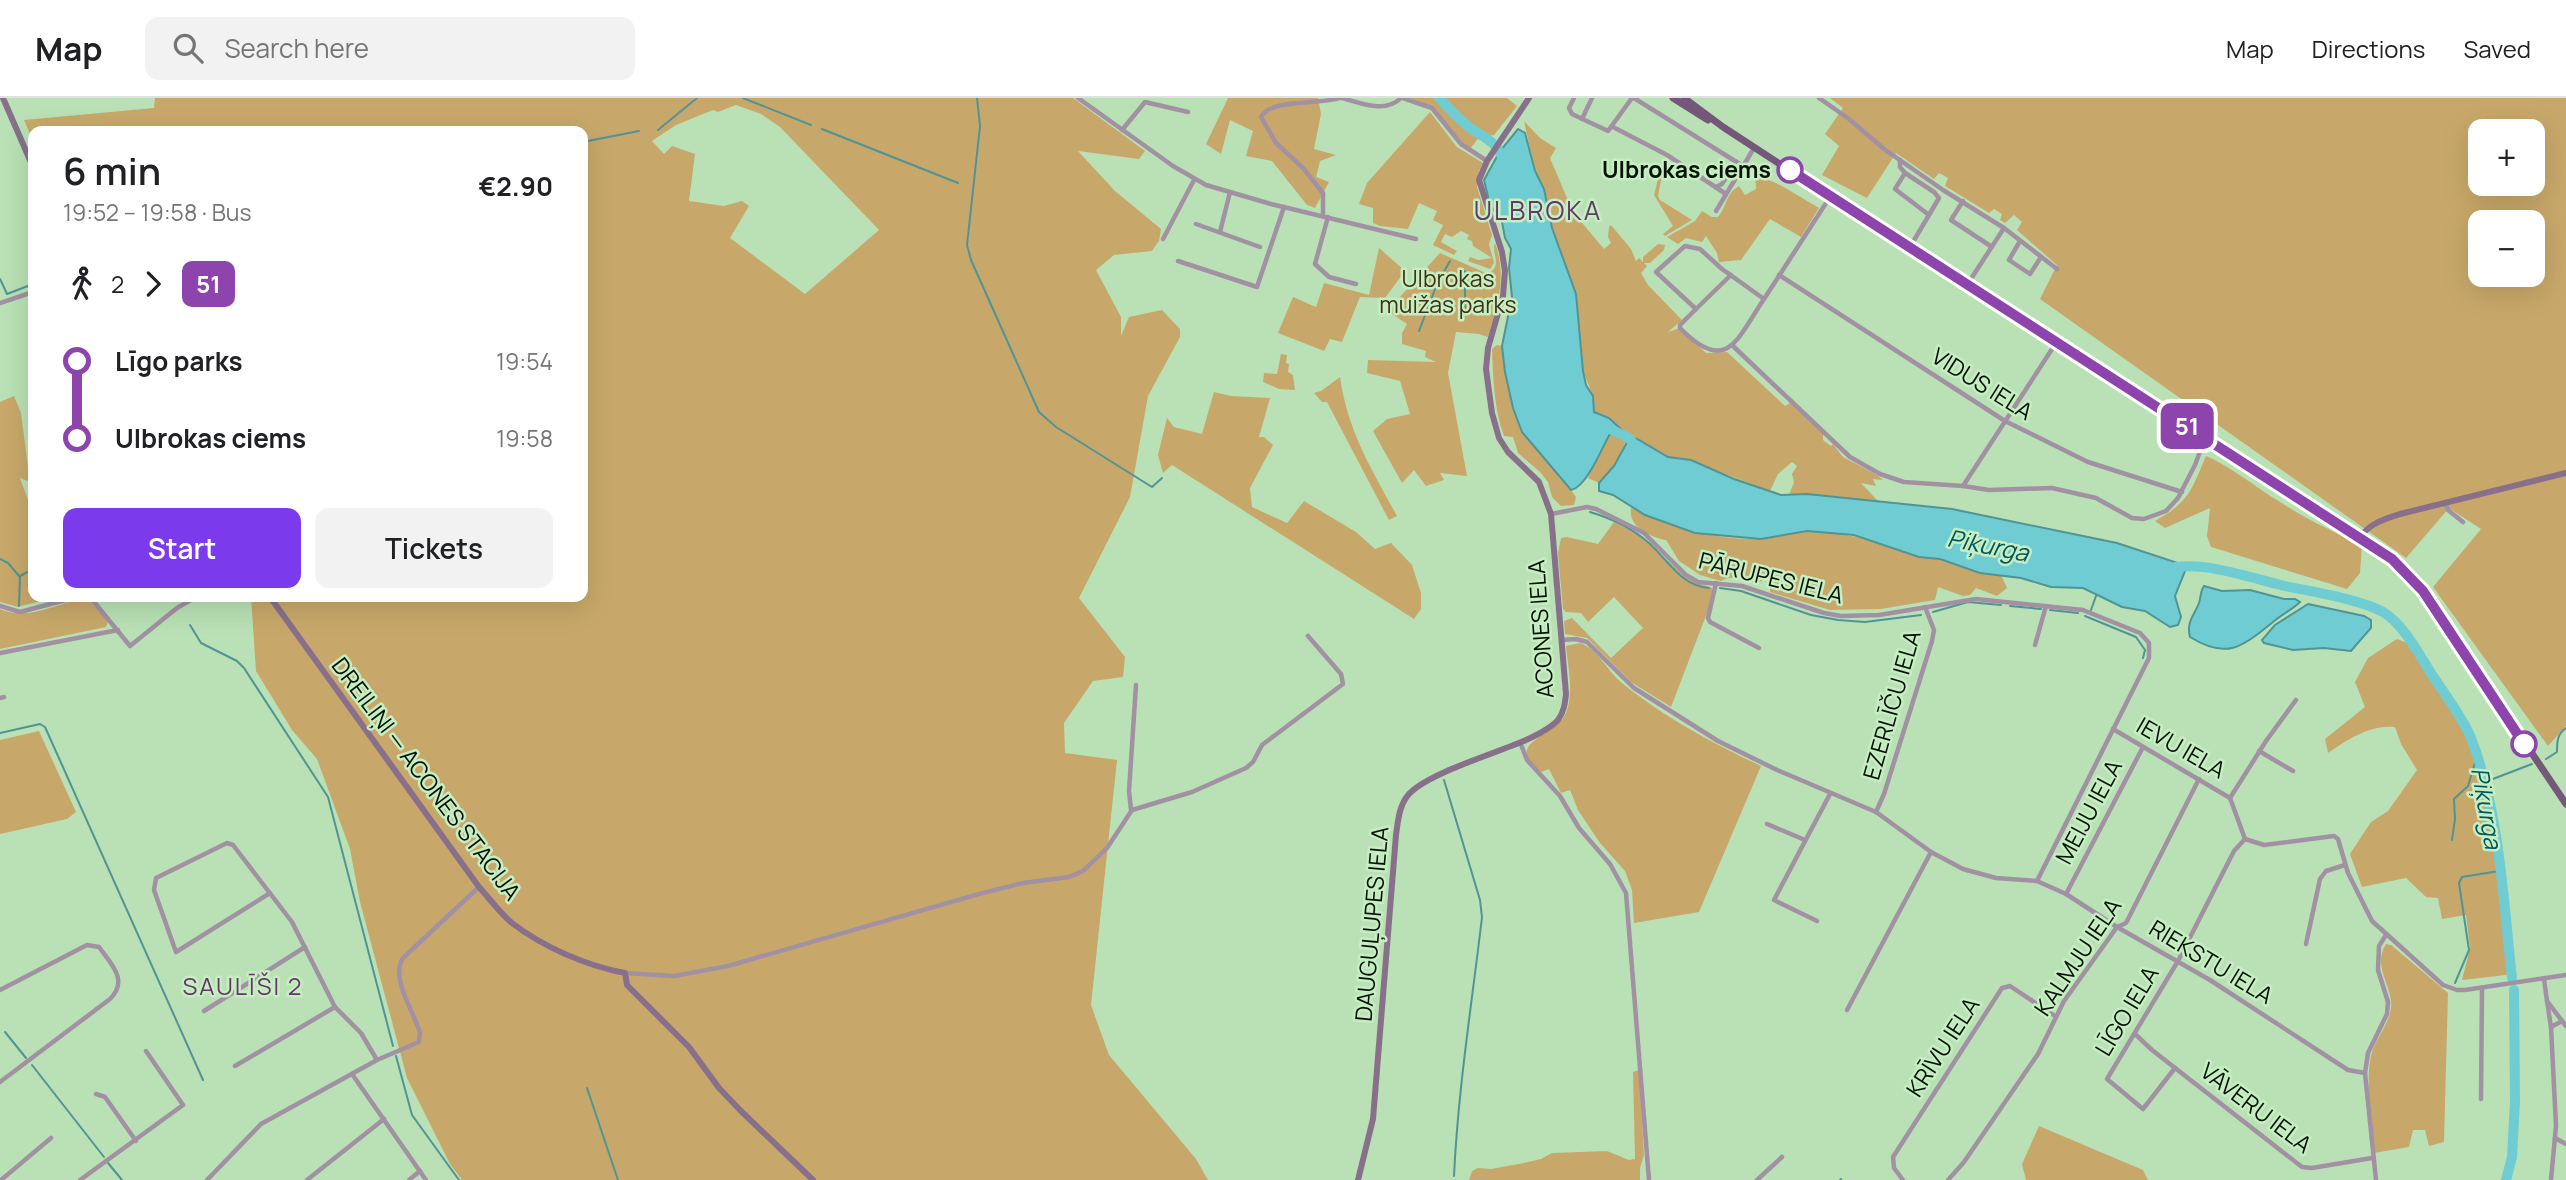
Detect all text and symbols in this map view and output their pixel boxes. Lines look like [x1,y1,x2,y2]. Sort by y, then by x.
search box [145,17,635,80]
text: Map [35,26,103,71]
icon: search [169,29,207,67]
text: Search here [225,30,369,66]
text: Map [2226,32,2274,65]
text: Directions [2312,32,2425,65]
text: Saved [2463,32,2531,65]
map controls [2468,119,2545,287]
button: + [2468,119,2545,196]
text: 6 min [63,144,161,196]
place label: Ulbrokas ciems [1602,153,1771,185]
marker: Ulbrokas ciems [1777,157,1803,183]
text: €2.90 [479,168,553,204]
district label: ULBROKA [1474,192,1602,228]
text: 19:52 – 19:58 · Bus [63,196,251,228]
button: − [2468,210,2545,287]
park label: Ulbrokas muižas parks [1379,262,1517,320]
icon: walk [63,265,101,303]
icon: forward [134,265,172,303]
text: 51 [196,267,221,300]
text: 2 [111,268,124,300]
street label: VIDUS IELA [1926,339,2040,427]
text: Līgo parks [115,343,243,379]
text: 19:54 [496,345,553,377]
line badge: 51 [2156,403,2218,449]
text: 51 [2175,409,2199,442]
text: Ulbrokas ciems [115,420,306,456]
text: 19:58 [496,422,553,454]
button: Start [63,508,301,588]
button: Tickets [315,508,553,588]
water label: Piķurga [1945,521,2033,569]
street label: PĀRUPES IELA [1696,544,1847,611]
street label: ACONES IELA [1519,558,1561,700]
street label: EZERLĪČU IELA [1854,626,1928,783]
street label: DREILIŅI — ACONES STACIJA [325,651,529,907]
street label: IEVU IELA [2131,709,2232,786]
unlabelled marker [2511,731,2537,757]
street label: MEIJU IELA [2047,753,2129,869]
water label: Piķurga [2464,765,2511,853]
street label: DAUGUĻUPES IELA [1347,825,1395,1023]
street label: KALMJU IELA [2026,891,2129,1022]
street label: RIEKSTU IELA [2144,912,2280,1011]
street label: LĪGO IELA [2087,959,2166,1061]
district label: SAULĪŠI 2 [182,969,304,1002]
street label: KRĪVU IELA [1898,990,1987,1103]
street label: VĀVERU IELA [2194,1055,2319,1160]

